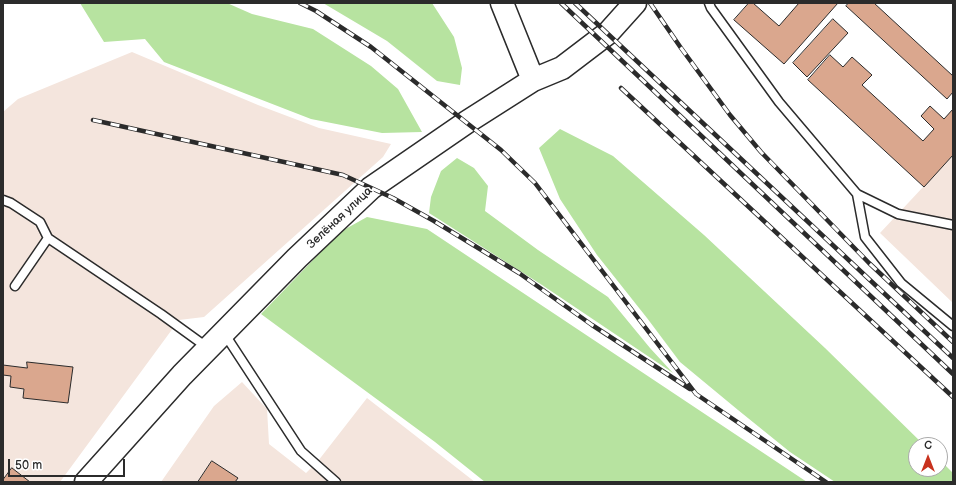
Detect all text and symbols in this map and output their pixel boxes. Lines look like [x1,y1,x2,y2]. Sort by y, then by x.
street label: Зелёная улица [304,184,376,252]
north arrow [908,437,948,477]
text: С [924,439,932,452]
scale bar [10,451,127,477]
text: 50 m [15,458,42,473]

